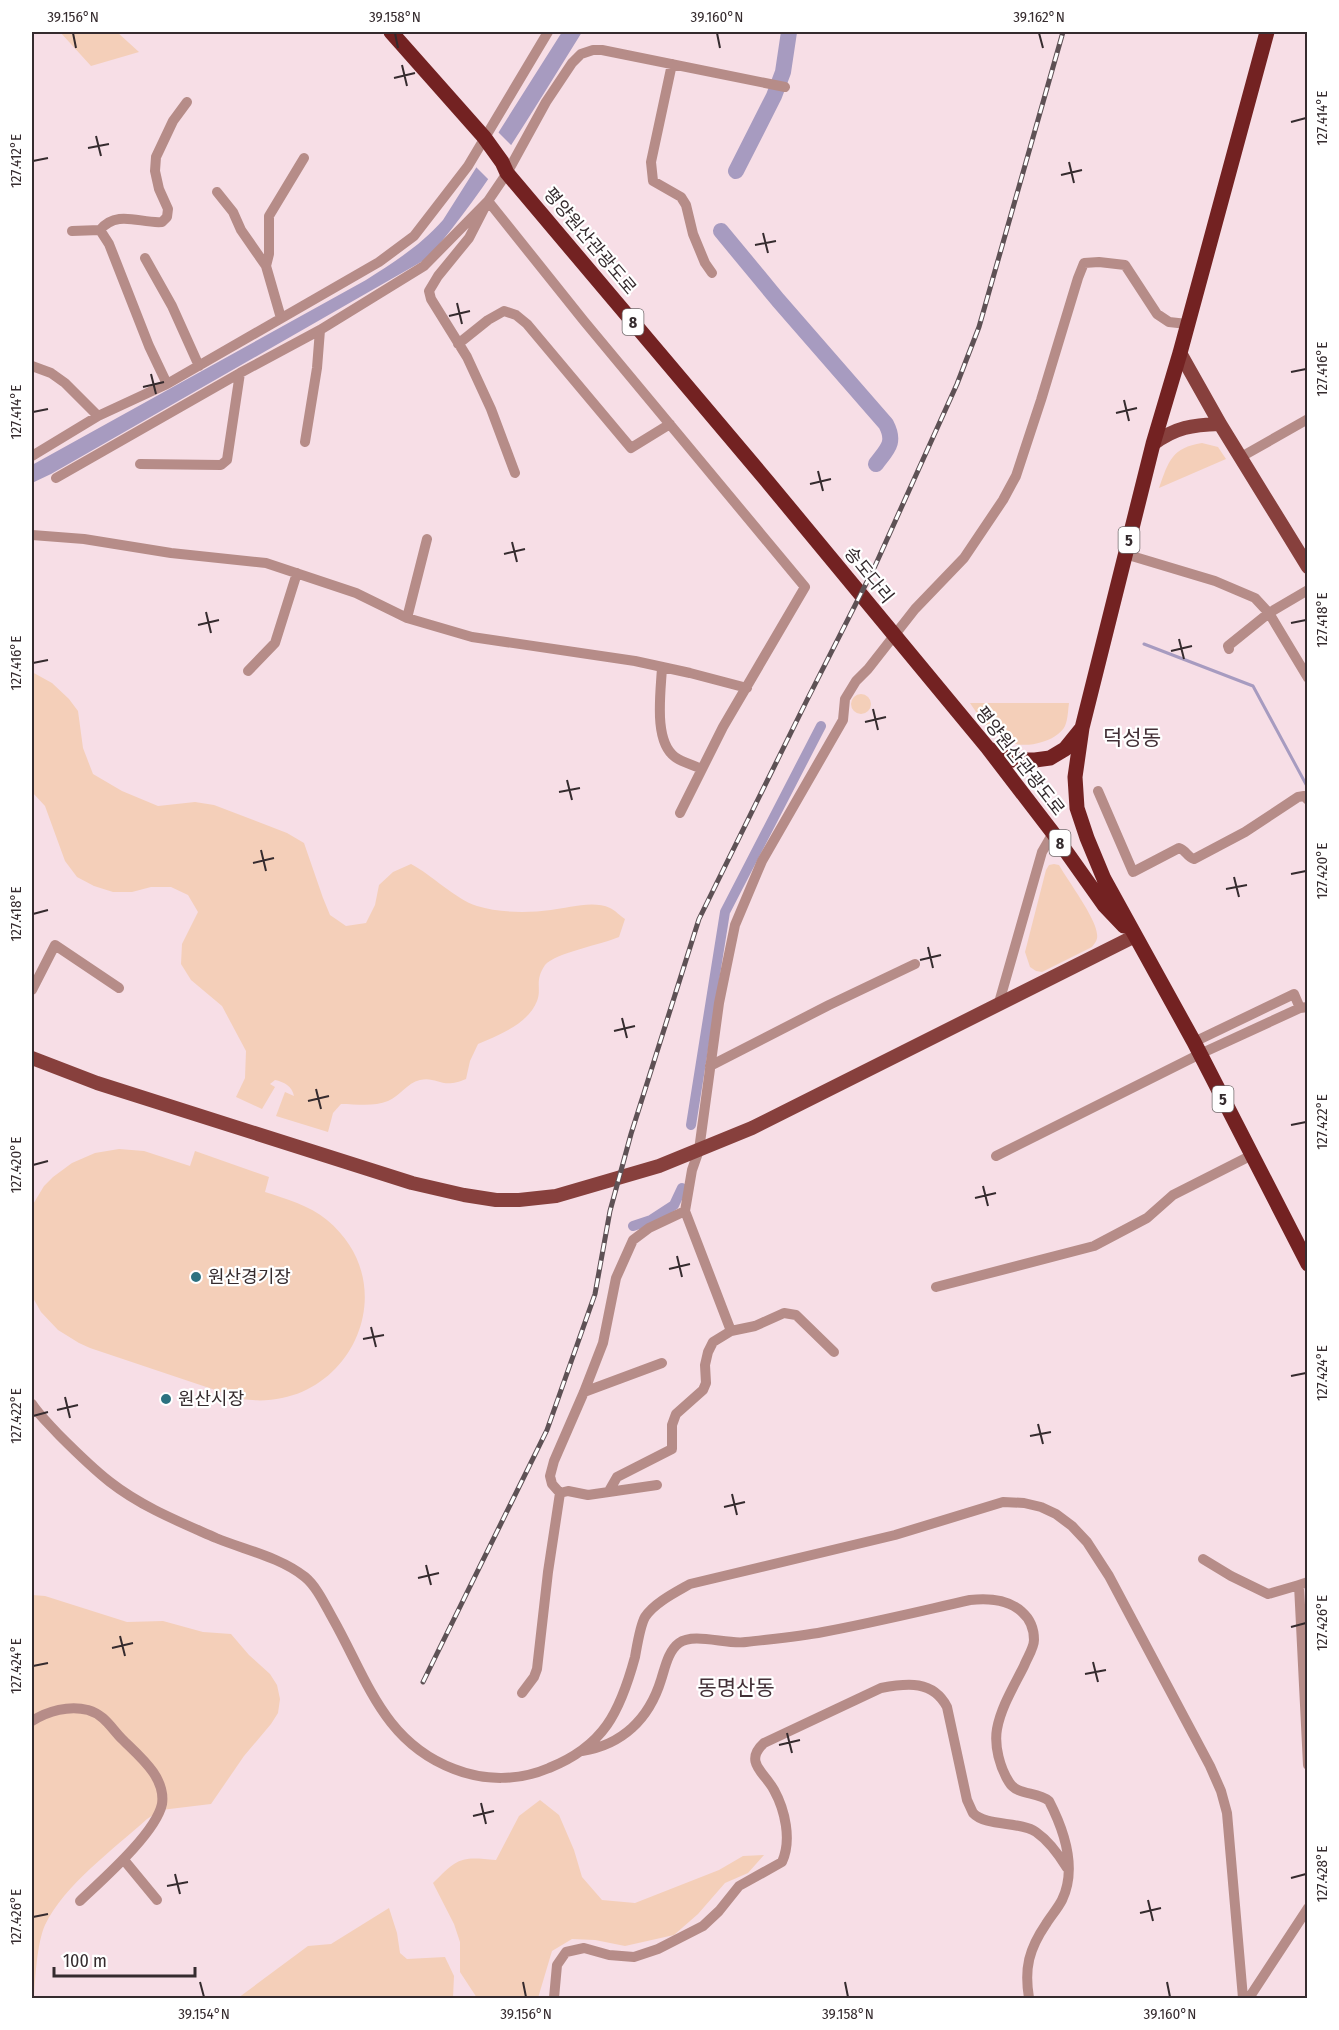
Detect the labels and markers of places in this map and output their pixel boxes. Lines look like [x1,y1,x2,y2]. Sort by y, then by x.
place label: 원산경기장 [208,1266,291,1288]
marker: 원산경기장 [189,1270,203,1284]
place label: 원산시장 [178,1388,244,1410]
marker: 원산시장 [159,1392,173,1406]

